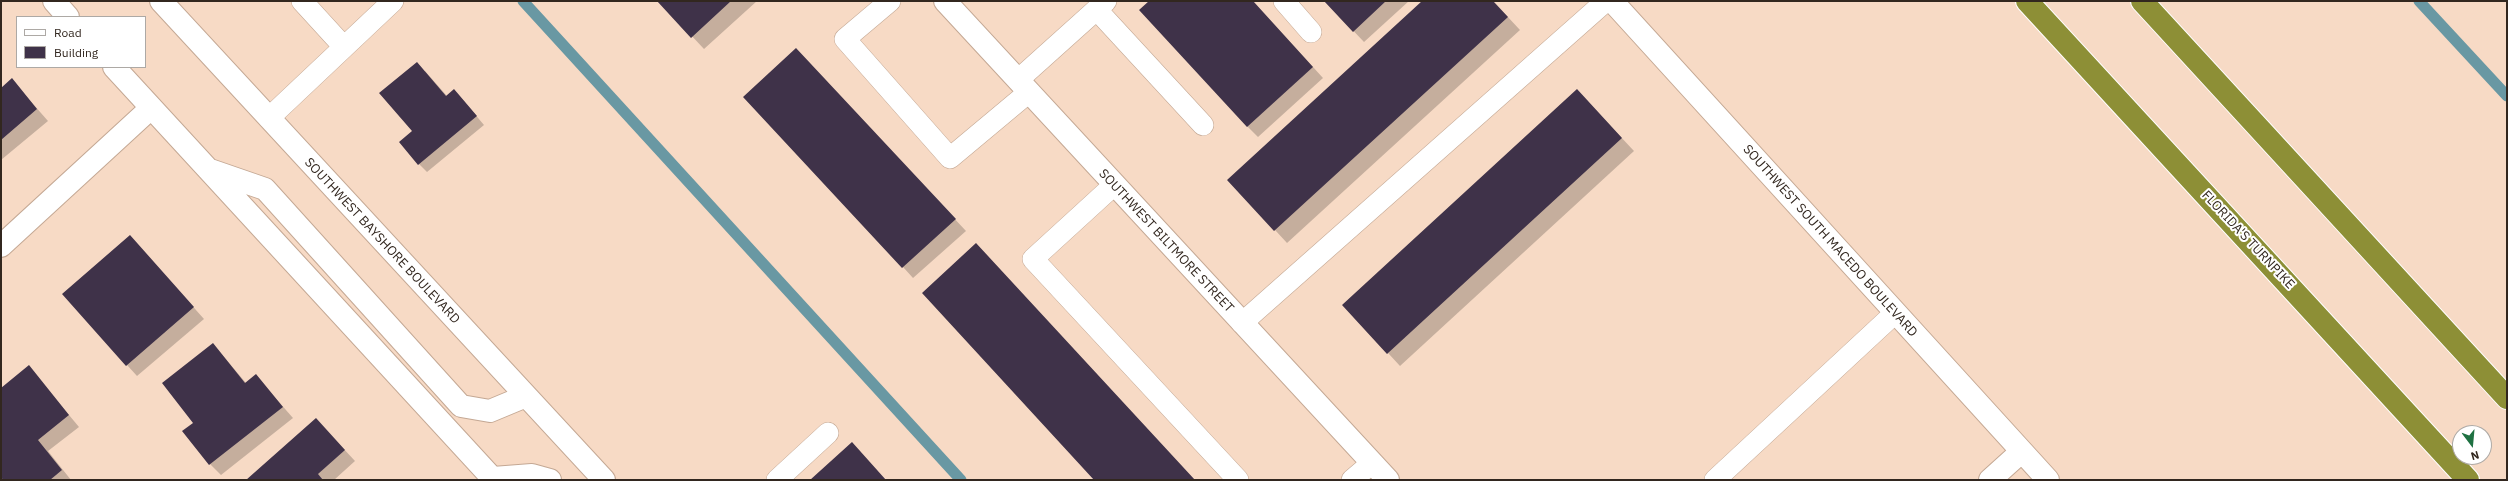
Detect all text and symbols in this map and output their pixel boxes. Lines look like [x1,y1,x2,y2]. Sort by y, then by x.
legend [16,16,146,68]
text: Road [54,25,82,40]
text: Building [54,45,98,60]
street label: SOUTHWEST SOUTH MACEDO BOULEVARD [1740,142,1920,340]
street label: SOUTHWEST BAYSHORE BOULEVARD [301,155,463,327]
street label: SOUTHWEST BILTMORE STREET [1095,166,1237,316]
street label: FLORIDA'S TURNPIKE [2198,188,2298,292]
north arrow [2452,425,2492,465]
text: N [2469,448,2481,463]

